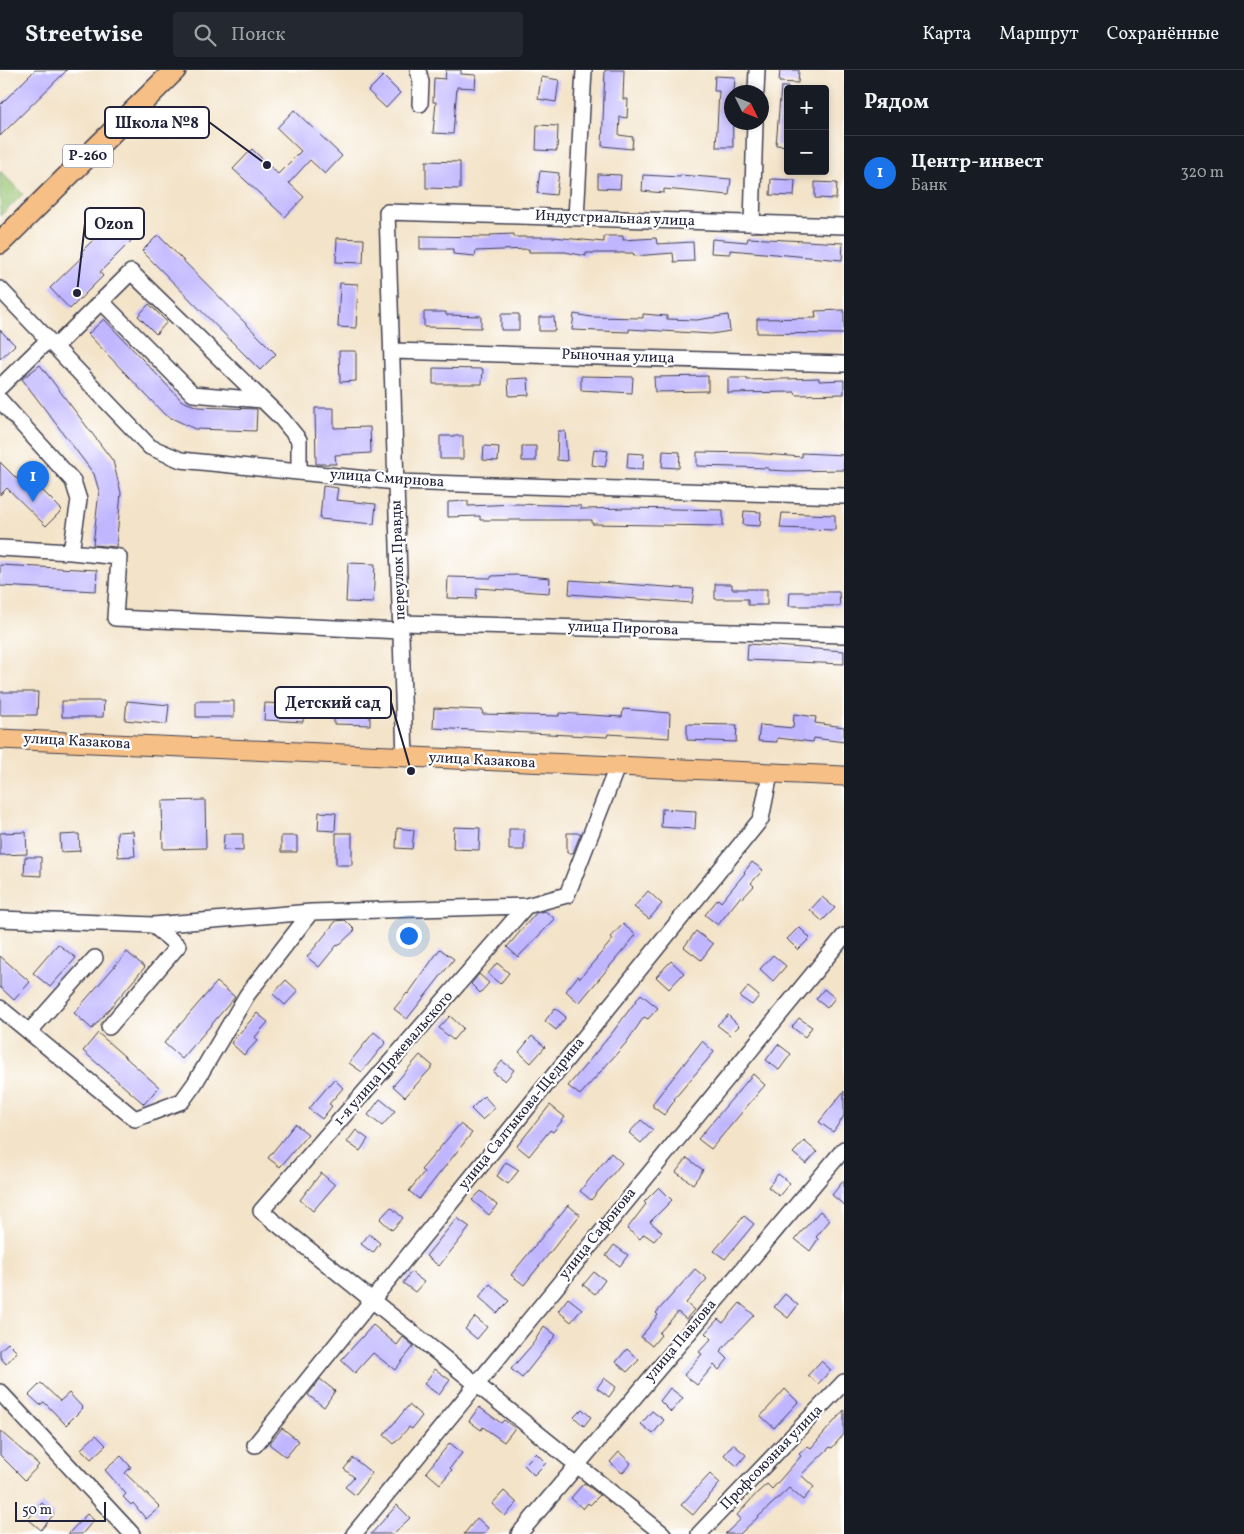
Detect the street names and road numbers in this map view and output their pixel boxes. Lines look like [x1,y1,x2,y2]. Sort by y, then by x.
road number: Р-260 [63,144,113,168]
street label: Индустриальная улица [534,206,696,232]
street label: Рыночная улица [561,345,675,369]
street label: улица Смирнова [329,465,445,493]
street label: переулок Правды [386,499,412,620]
street label: улица Пирогова [567,617,679,641]
street label: улица Казакова [23,729,131,755]
street label: улица Казакова [428,748,536,774]
street label: 1-я улица Пржевальского [330,987,458,1131]
street label: улица Салтыкова-Щедрина [454,1033,590,1195]
street label: улица Сафонова [554,1184,642,1284]
street label: улица Павлова [640,1295,722,1387]
street label: Профсоюзная улица [716,1401,828,1515]

